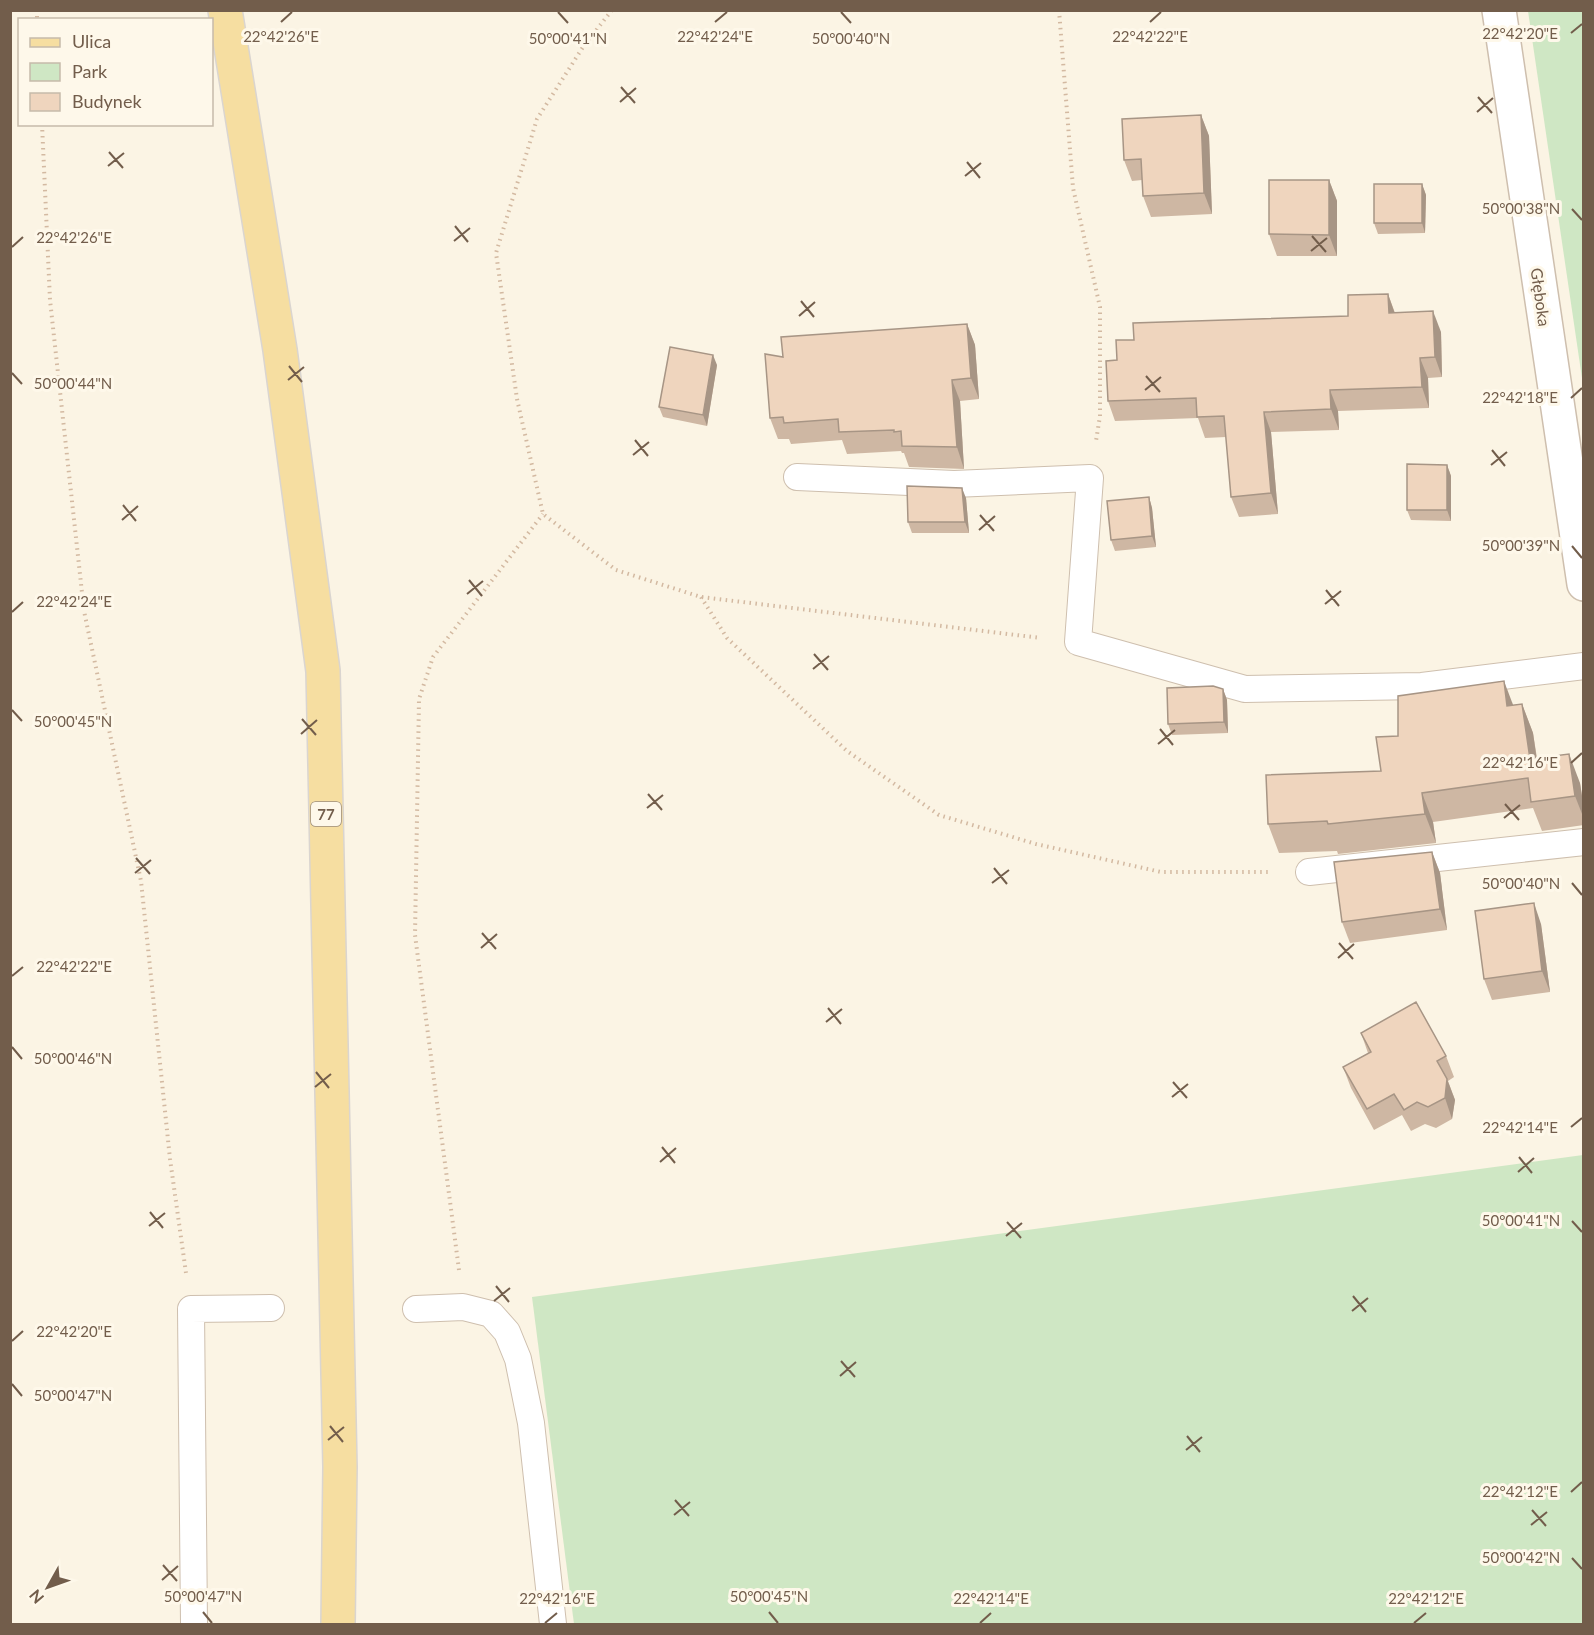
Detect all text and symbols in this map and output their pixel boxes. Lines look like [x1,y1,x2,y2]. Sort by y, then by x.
legend [18,18,213,126]
text: 22°42'20"E [1482,24,1558,42]
text: 22°42'26"E [243,27,319,45]
text: 22°42'24"E [677,27,753,45]
text: 22°42'22"E [1112,27,1188,45]
text: 50°00'41"N [529,29,607,47]
text: 50°00'40"N [812,29,890,47]
text: Ulica [72,30,111,52]
text: Park [72,60,108,82]
text: Budynek [72,90,142,112]
text: 50°00'38"N [1482,199,1560,217]
text: 22°42'26"E [36,228,112,246]
street label: Głęboka [1527,266,1555,328]
text: 50°00'44"N [34,374,112,392]
text: 22°42'18"E [1482,388,1558,406]
text: 50°00'39"N [1482,536,1560,554]
text: 22°42'24"E [36,592,112,610]
text: 50°00'45"N [34,712,112,730]
text: 22°42'16"E [1482,753,1558,771]
road number: 77 [311,802,341,826]
text: 50°00'40"N [1482,874,1560,892]
text: 22°42'22"E [36,957,112,975]
text: 50°00'46"N [34,1049,112,1067]
text: 22°42'14"E [1482,1118,1558,1136]
text: 50°00'41"N [1482,1211,1560,1229]
text: 22°42'20"E [36,1322,112,1340]
text: 50°00'47"N [34,1386,112,1404]
text: 22°42'12"E [1482,1482,1558,1500]
text: 50°00'42"N [1482,1548,1560,1566]
north arrow [18,1557,78,1617]
text: N [25,1586,47,1608]
text: 50°00'47"N [164,1587,242,1605]
text: 50°00'45"N [730,1587,808,1605]
text: 22°42'16"E [519,1589,595,1607]
text: 22°42'14"E [953,1589,1029,1607]
text: 22°42'12"E [1388,1589,1464,1607]

